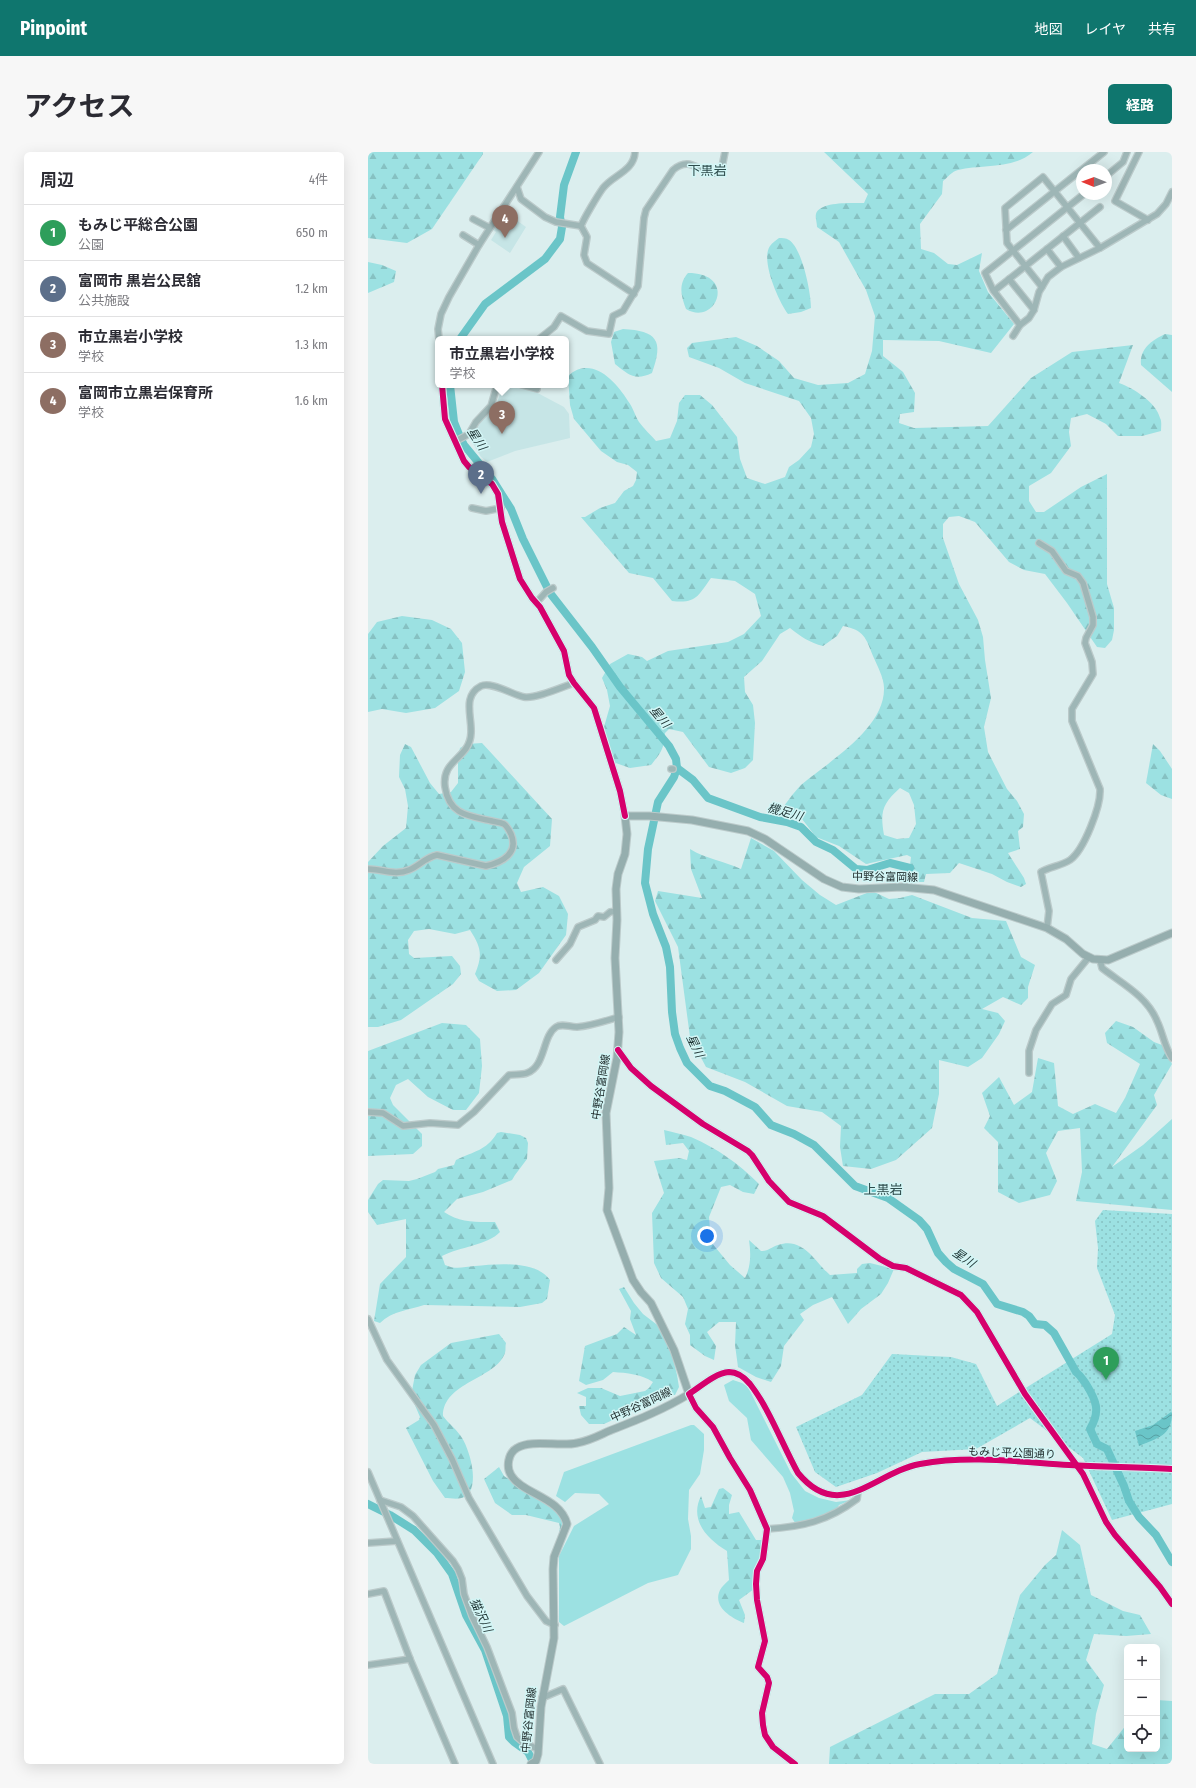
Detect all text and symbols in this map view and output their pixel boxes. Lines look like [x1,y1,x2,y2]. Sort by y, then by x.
text: Pinpoint [20,17,87,40]
text: 地図 [1034,21,1062,38]
text: レイヤ [1084,21,1126,38]
text: 共有 [1148,21,1176,38]
button: 経路 [1108,84,1172,124]
text: アクセス [24,90,135,123]
district label: 下黒岩 [687,163,727,178]
north arrow [1076,164,1112,200]
text: 周辺 [40,170,74,191]
text: 4件 [309,172,328,187]
pin: 4 [492,205,518,238]
text: もみじ平総合公園 [78,216,198,234]
text: 1 [50,225,56,240]
text: 650 m [296,225,328,240]
text: 公園 [78,237,104,252]
text: 富岡市 黒岩公民舘 [78,272,201,290]
text: 2 [50,281,56,296]
text: 1.2 km [295,281,328,296]
text: 公共施設 [78,293,130,308]
text: 市立黒岩小学校 [78,328,183,346]
popup [435,336,569,388]
text: 3 [50,337,56,352]
text: 1.3 km [295,337,328,352]
text: 市立黒岩小学校 [449,345,555,363]
text: 学校 [78,349,104,364]
text: 学校 [449,366,476,381]
text: 富岡市立黒岩保育所 [78,384,213,402]
text: 4 [50,393,56,408]
text: 1.6 km [295,393,328,408]
pin: 3 [489,401,515,434]
text: 学校 [78,405,104,420]
water label: 星川 [465,425,490,455]
pin: 2 [468,461,494,494]
water label: 星川 [647,703,674,732]
water label: 機足川 [766,800,806,824]
street label: 中野谷富岡線 [852,870,918,884]
water label: 星川 [683,1032,707,1062]
street label: 中野谷富岡線 [589,1053,613,1121]
district label: 上黒岩 [863,1182,903,1197]
your location [697,1226,717,1246]
water label: 星川 [950,1245,980,1272]
pin: 1 [1093,1347,1119,1380]
street label: 中野谷富岡線 [608,1385,674,1425]
street label: もみじ平公園通り [968,1445,1056,1461]
water label: 猫沢川 [467,1596,496,1636]
map controls [1124,1644,1160,1752]
button: + [1124,1644,1160,1680]
button: − [1124,1680,1160,1716]
street label: 中野谷富岡線 [519,1687,539,1753]
button: locate [1124,1716,1160,1752]

